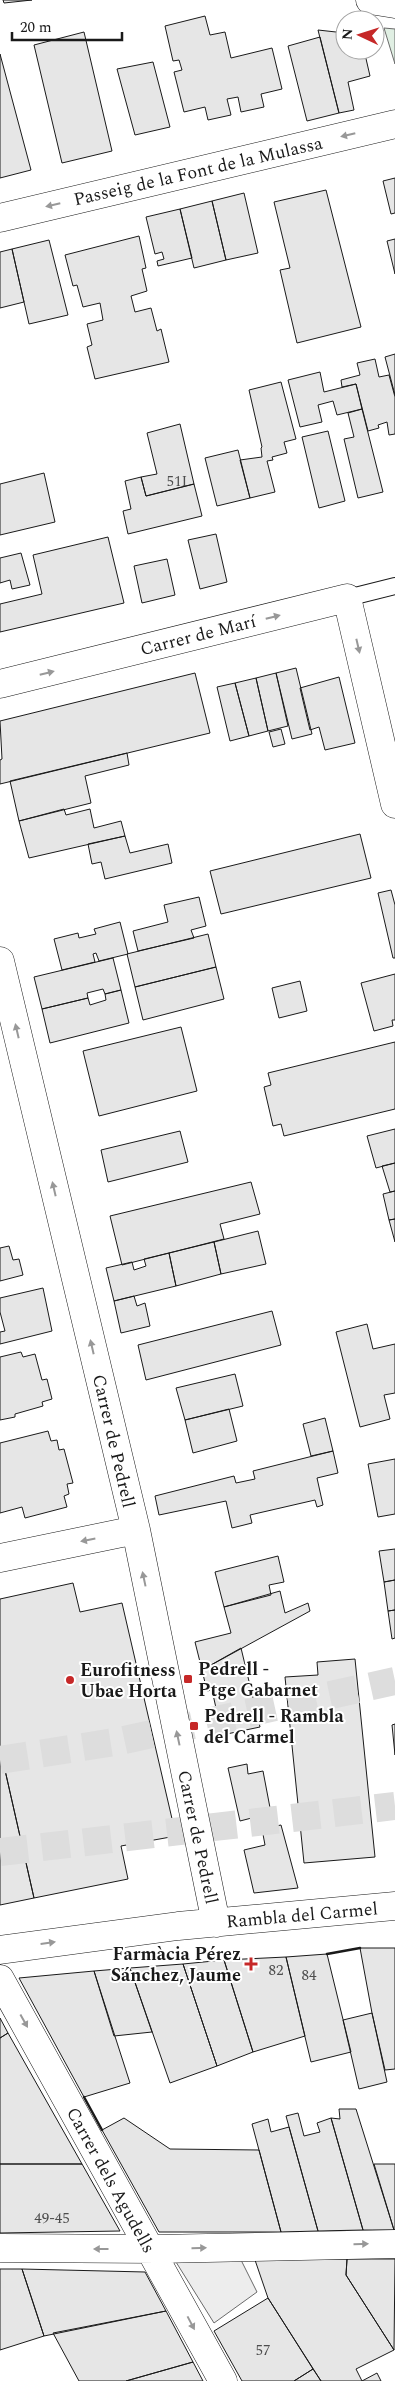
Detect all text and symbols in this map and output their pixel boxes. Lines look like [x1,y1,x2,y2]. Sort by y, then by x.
scale bar [12,10,122,42]
north arrow [335,10,385,60]
text: 20 m [20,16,52,39]
text: N [337,28,358,41]
street label: Passeig de la Font de la Mulassa [71,130,326,213]
one-way arrow [340,131,355,139]
one-way arrow [46,201,61,209]
house number: 51I [167,470,187,493]
street label: Carrer de Marí [137,608,260,663]
one-way arrow [265,613,281,621]
one-way arrow [354,638,362,653]
one-way arrow [40,669,55,677]
one-way arrow [13,1023,21,1038]
one-way arrow [50,1181,58,1196]
one-way arrow [88,1339,96,1354]
street label: Carrer de Pedrell [85,1372,142,1510]
one-way arrow [80,1536,95,1544]
one-way arrow [140,1572,148,1587]
place label: Pedrell - Ptge Gabarnet [198,1656,318,1704]
place label: Eurofitness Ubae Horta [80,1657,178,1705]
marker: Pedrell - Ptge Gabarnet [182,1673,194,1685]
marker: Eurofitness Ubae Horta [64,1674,76,1686]
place label: Pedrell - Rambla del Carmel [204,1703,344,1751]
marker: Pedrell - Rambla del Carmel [188,1720,200,1732]
one-way arrow [173,1730,181,1746]
street label: Carrer de Pedrell [170,1768,225,1906]
street label: Rambla del Carmel [225,1895,379,1936]
one-way arrow [41,1939,57,1947]
place label: Farmàcia Pérez Sánchez, Jaume [111,1941,241,1989]
marker: Farmàcia Pérez Sánchez, Jaume [245,1958,257,1970]
house number: 82 [268,1959,284,1982]
house number: 84 [301,1964,317,1987]
one-way arrow [19,2015,28,2028]
street label: Carrer dels Agudells [59,2102,162,2258]
house number: 49-45 [34,2207,70,2230]
one-way arrow [353,2240,369,2248]
one-way arrow [191,2244,207,2252]
one-way arrow [93,2245,109,2253]
one-way arrow [187,2315,195,2330]
house number: 57 [255,2339,271,2362]

